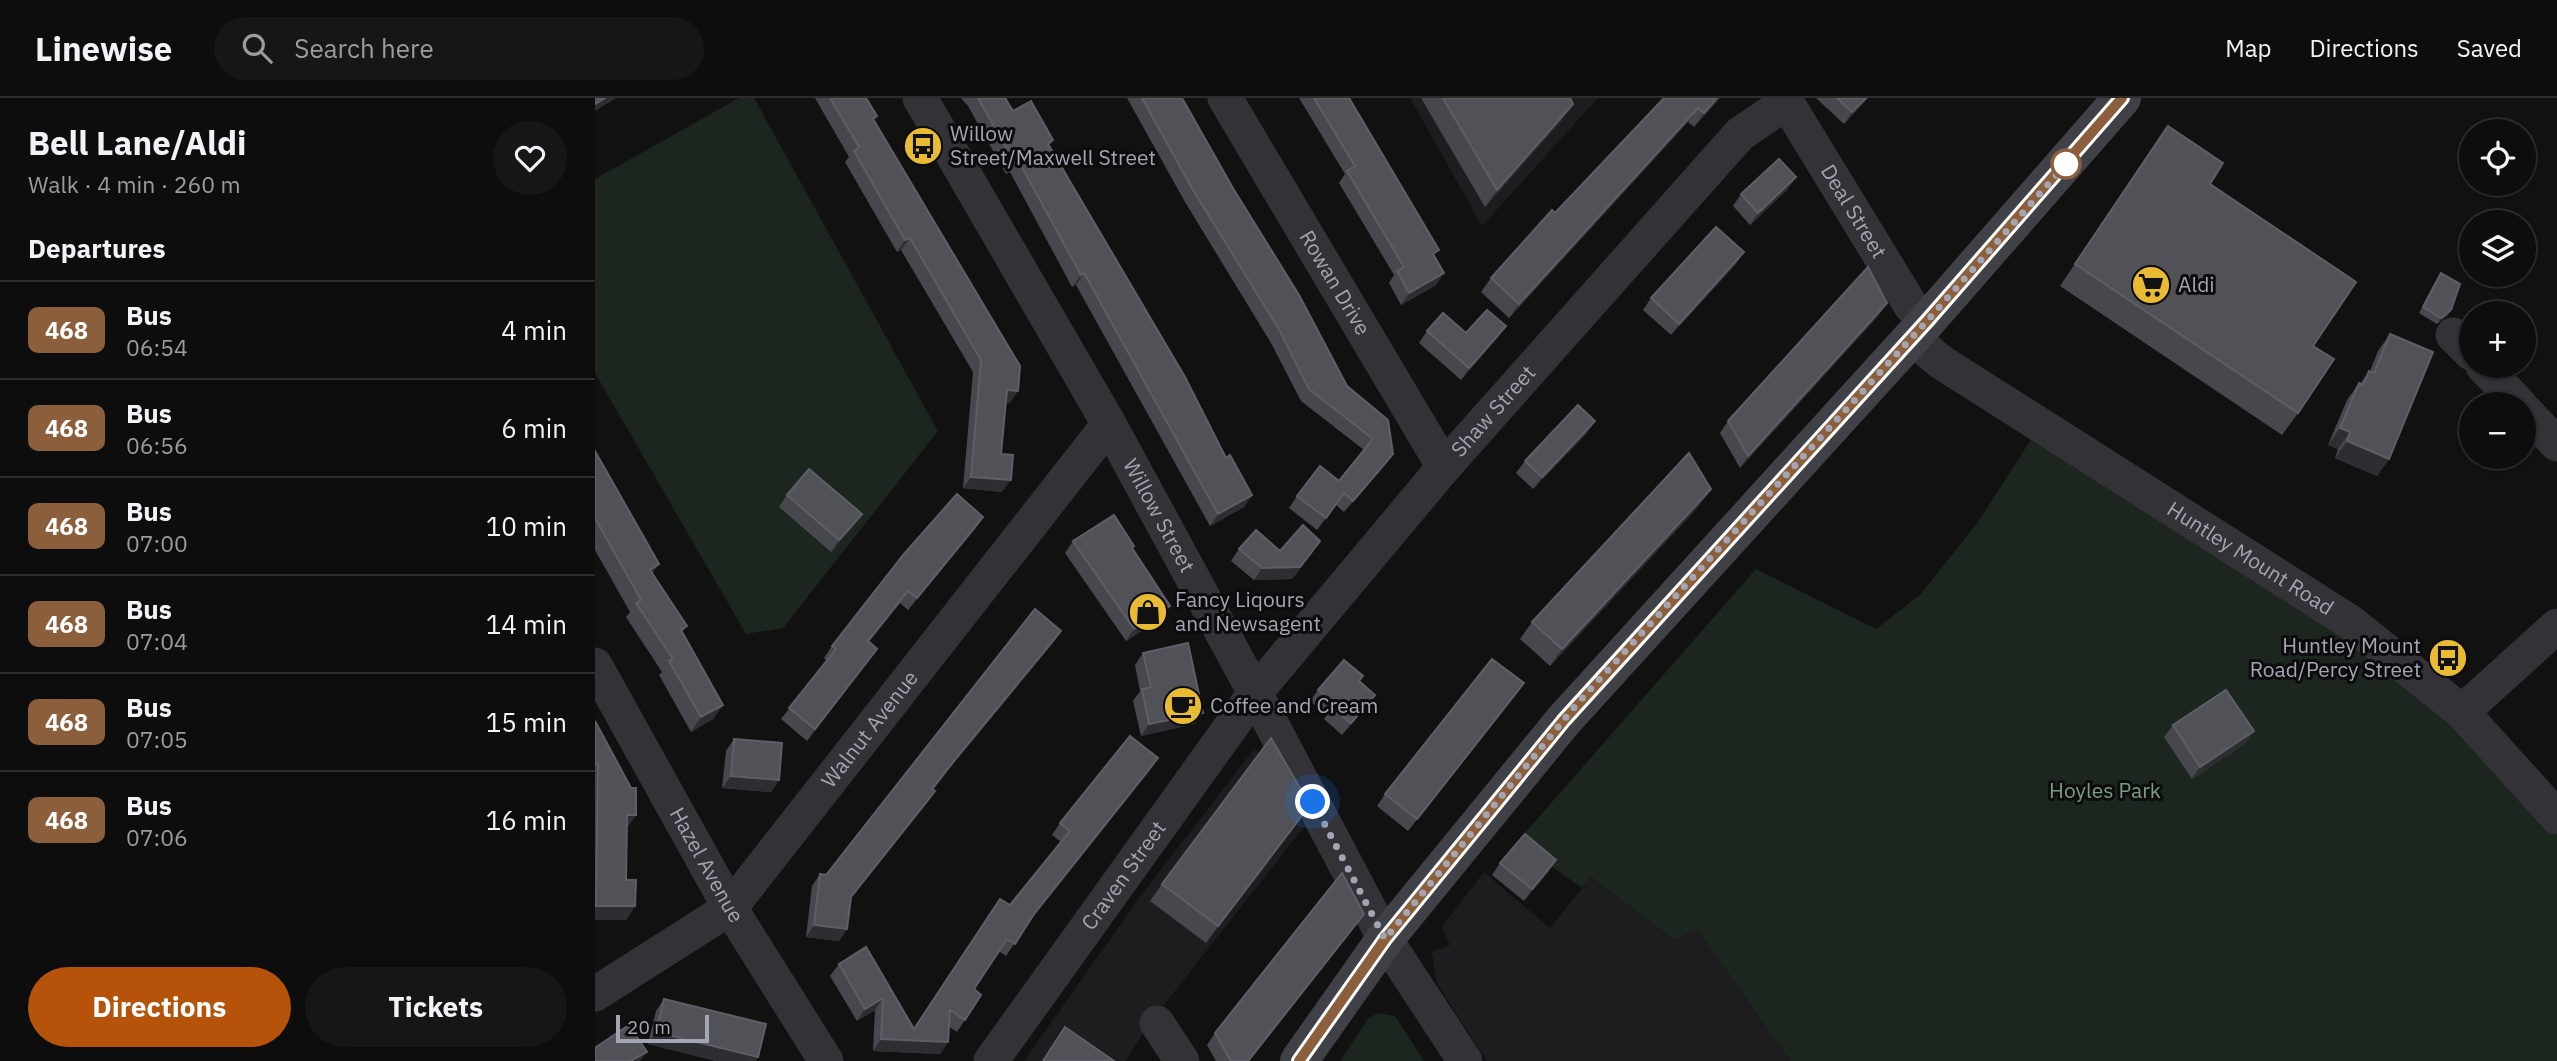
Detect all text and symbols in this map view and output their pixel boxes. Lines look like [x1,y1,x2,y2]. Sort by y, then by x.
search box [214,17,704,80]
text: Linewise [35,27,172,70]
icon: search [238,29,276,67]
text: Search here [294,31,434,65]
text: Map [2225,32,2271,64]
text: Directions [2309,32,2419,64]
text: Saved [2457,32,2522,64]
place label: Willow Street/Maxwell Street [950,119,1156,171]
map controls [2459,119,2536,469]
button: locate [2459,119,2536,196]
text: Bell Lane/Aldi [28,121,247,164]
button: heart [493,121,567,195]
bus stop icon: Willow Street/Maxwell Street [902,125,944,167]
unlabelled marker [2051,149,2081,179]
street label: Deal Street [1815,159,1894,263]
text: Walk · 4 min · 260 m [28,169,241,199]
button: layers [2459,210,2536,287]
street label: Rowan Drive [1294,225,1378,340]
text: Departures [28,231,166,265]
supermarket icon: Aldi [2130,264,2172,306]
place label: Aldi [2178,270,2215,298]
text: Bus [126,298,172,332]
button: + [2459,301,2536,378]
text: 4 min [501,313,567,347]
text: 468 [45,314,88,346]
text: 06:54 [126,332,188,362]
street label: Shaw Street [1444,359,1541,463]
button: − [2459,392,2536,469]
text: Bus [126,396,172,430]
text: 6 min [501,411,567,445]
text: 468 [45,412,88,444]
text: 06:56 [126,430,188,460]
street label: Willow Street [1117,453,1202,577]
text: Bus [126,494,172,528]
street label: Huntley Mount Road [2162,494,2339,621]
text: 10 min [486,509,567,543]
text: 468 [45,510,88,542]
text: 07:00 [126,528,188,558]
place label: Fancy Liqours and Newsagent [1175,585,1321,637]
shop icon: Fancy Liqours and Newsagent [1127,591,1169,633]
text: Bus [126,592,172,626]
text: 14 min [486,607,567,641]
text: 468 [45,608,88,640]
text: 07:04 [126,626,188,656]
place label: Huntley Mount Road/Percy Street [2250,631,2421,683]
bus stop icon: Huntley Mount Road/Percy Street [2427,637,2469,679]
street label: Walnut Avenue [814,664,924,793]
cafe icon: Coffee and Cream [1162,685,1204,727]
text: Bus [126,690,172,724]
place label: Coffee and Cream [1210,691,1378,719]
text: 15 min [486,705,567,739]
text: 468 [45,706,88,738]
text: 07:05 [126,724,188,754]
park label: Hoyles Park [2049,776,2161,804]
your location [1295,784,1330,819]
text: Bus [126,788,172,822]
street label: Hazel Avenue [664,802,751,928]
text: 16 min [486,803,567,837]
text: 468 [45,804,88,836]
street label: Craven Street [1074,815,1172,935]
text: 07:06 [126,822,188,852]
button: Directions [28,967,291,1047]
button: Tickets [305,967,567,1047]
scale bar [616,1012,709,1044]
text: 20 m [627,1015,671,1039]

